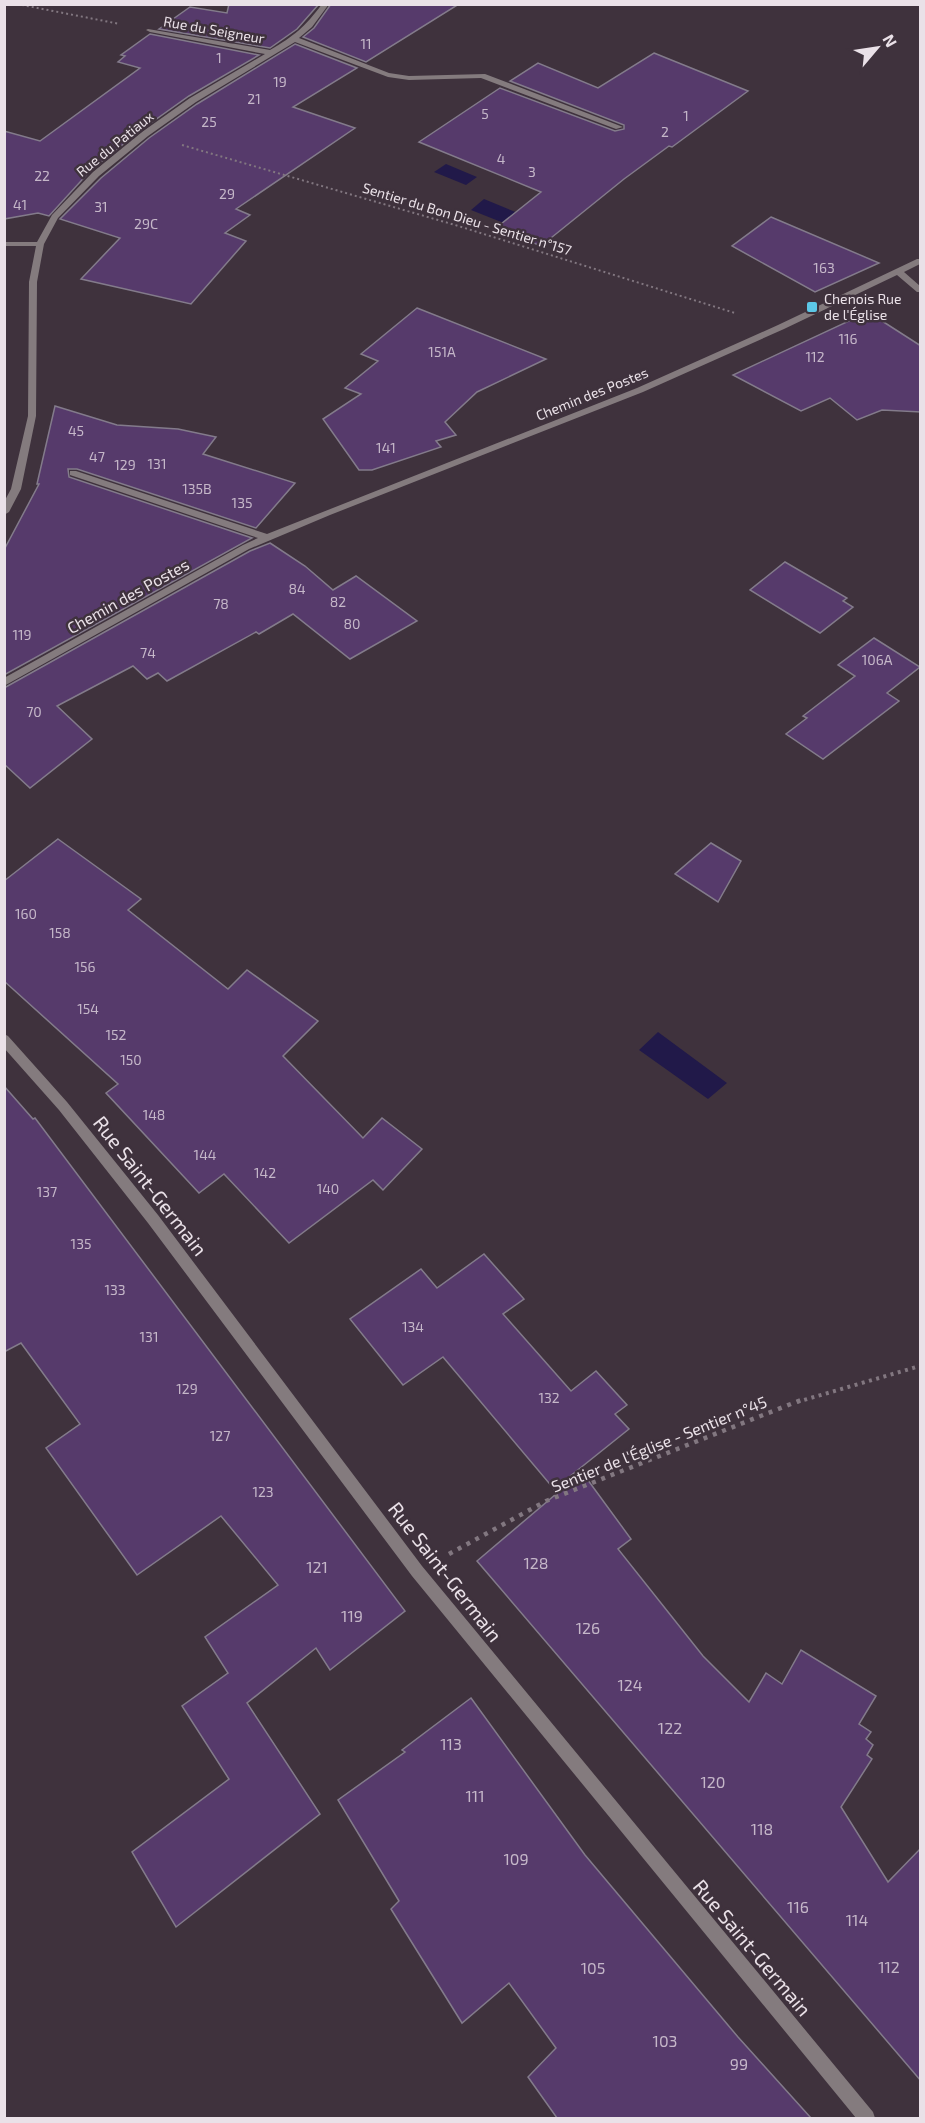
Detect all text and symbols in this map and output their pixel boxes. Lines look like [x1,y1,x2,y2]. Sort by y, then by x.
street label: Rue du Seigneur [162,12,266,47]
north arrow [847,18,907,78]
text: N [879,31,902,50]
house number: 11 [360,35,372,52]
house number: 1 [216,49,222,66]
house number: 19 [273,73,287,90]
house number: 21 [247,90,261,107]
house number: 5 [481,105,489,122]
street label: Rue du Patiaux [73,107,157,180]
house number: 1 [683,107,689,124]
house number: 25 [201,113,217,130]
house number: 2 [661,123,669,140]
house number: 4 [497,150,505,167]
house number: 3 [528,163,536,180]
house number: 22 [34,167,50,184]
street label: Sentier du Bon Dieu - Sentier n°157 [361,179,574,258]
house number: 29 [219,185,235,202]
house number: 41 [13,196,27,213]
house number: 31 [94,198,108,215]
house number: 29C [134,215,158,232]
house number: 163 [813,259,835,276]
place label: Chenois Rue de l'Église [824,290,902,323]
marker: Chenois Rue de l'Église [805,300,819,314]
house number: 116 [838,330,858,347]
house number: 151A [428,343,456,360]
house number: 112 [805,348,825,365]
street label: Chemin des Postes [533,363,650,424]
house number: 45 [68,422,84,439]
house number: 141 [376,439,396,456]
house number: 47 [89,448,105,465]
house number: 131 [148,455,166,472]
house number: 129 [114,456,136,473]
house number: 135B [182,480,212,497]
house number: 135 [232,494,252,511]
street label: Chemin des Postes [63,554,192,637]
house number: 84 [288,580,306,597]
house number: 82 [330,593,346,610]
house number: 78 [213,595,229,612]
house number: 80 [344,615,360,632]
house number: 119 [12,626,32,643]
house number: 74 [140,644,156,661]
house number: 106A [862,651,893,668]
house number: 70 [26,703,42,720]
house number: 160 [15,905,37,922]
house number: 158 [49,924,71,941]
house number: 156 [74,958,96,975]
house number: 154 [77,1000,99,1017]
house number: 152 [106,1026,127,1043]
house number: 150 [120,1051,142,1068]
house number: 148 [143,1106,165,1123]
street label: Rue Saint-Germain [89,1111,213,1260]
house number: 144 [194,1146,216,1163]
house number: 142 [254,1164,276,1181]
house number: 140 [317,1180,339,1197]
house number: 137 [37,1183,57,1200]
house number: 135 [71,1235,91,1252]
house number: 133 [104,1281,126,1298]
house number: 134 [402,1318,424,1335]
house number: 131 [140,1328,158,1345]
house number: 129 [176,1380,198,1397]
house number: 132 [538,1389,560,1406]
street label: Sentier de l'Église - Sentier n°45 [548,1392,769,1496]
house number: 127 [210,1427,230,1444]
house number: 123 [252,1483,274,1500]
street label: Rue Saint-Germain [384,1497,508,1646]
house number: 128 [523,1553,549,1572]
house number: 121 [306,1557,328,1576]
house number: 119 [341,1606,363,1625]
house number: 126 [576,1618,600,1637]
house number: 124 [617,1675,643,1694]
house number: 122 [658,1718,682,1737]
house number: 113 [440,1734,462,1753]
house number: 120 [700,1772,726,1791]
house number: 111 [465,1786,485,1805]
house number: 118 [751,1819,773,1838]
house number: 109 [503,1849,529,1868]
street label: Rue Saint-Germain [689,1874,817,2020]
house number: 116 [787,1897,809,1916]
house number: 114 [846,1910,868,1929]
house number: 112 [878,1957,900,1976]
house number: 105 [581,1958,605,1977]
house number: 103 [653,2031,677,2050]
house number: 99 [730,2054,748,2073]

